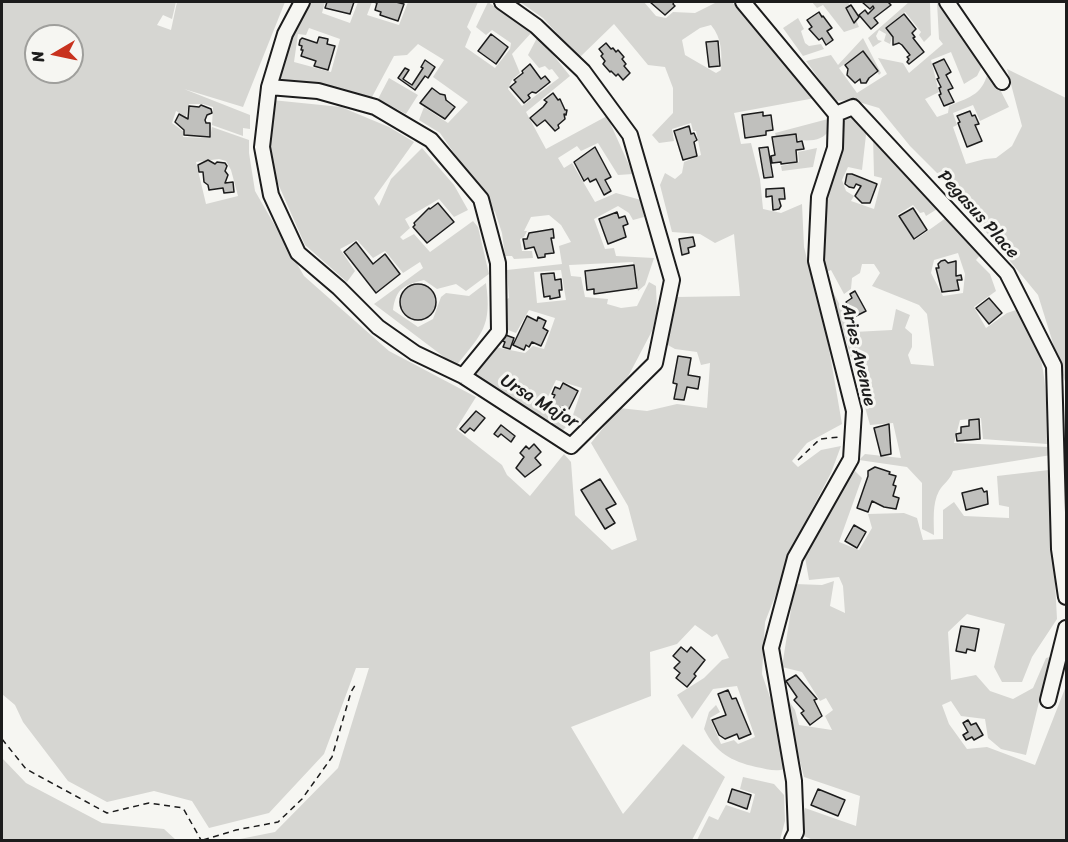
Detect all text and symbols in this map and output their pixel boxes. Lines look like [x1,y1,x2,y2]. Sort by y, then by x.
north arrow [24,24,84,84]
text: N [23,49,53,64]
street label: Pegasus Place [933,166,1023,264]
street label: Aries Avenue [836,302,880,408]
street label: Ursa Major [496,370,582,434]

